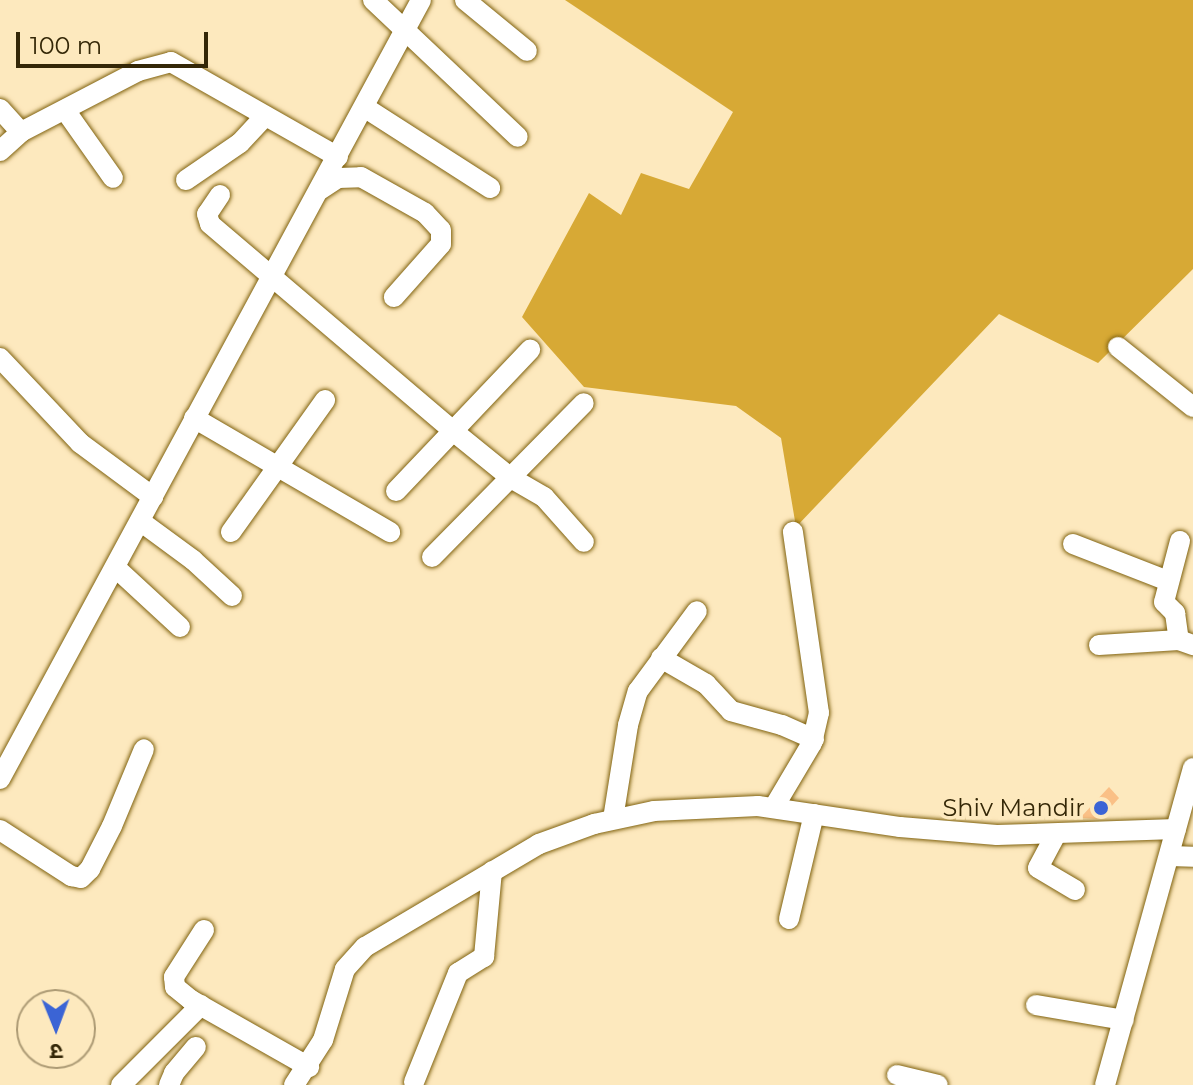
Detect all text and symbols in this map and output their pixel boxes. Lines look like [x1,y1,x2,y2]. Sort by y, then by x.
scale bar [20,16,212,66]
text: 100 m [30,31,102,60]
place label: Shiv Mandir [943,794,1085,822]
marker: Shiv Mandir [1092,799,1110,817]
north arrow [16,989,96,1069]
text: उ [50,1038,63,1065]

